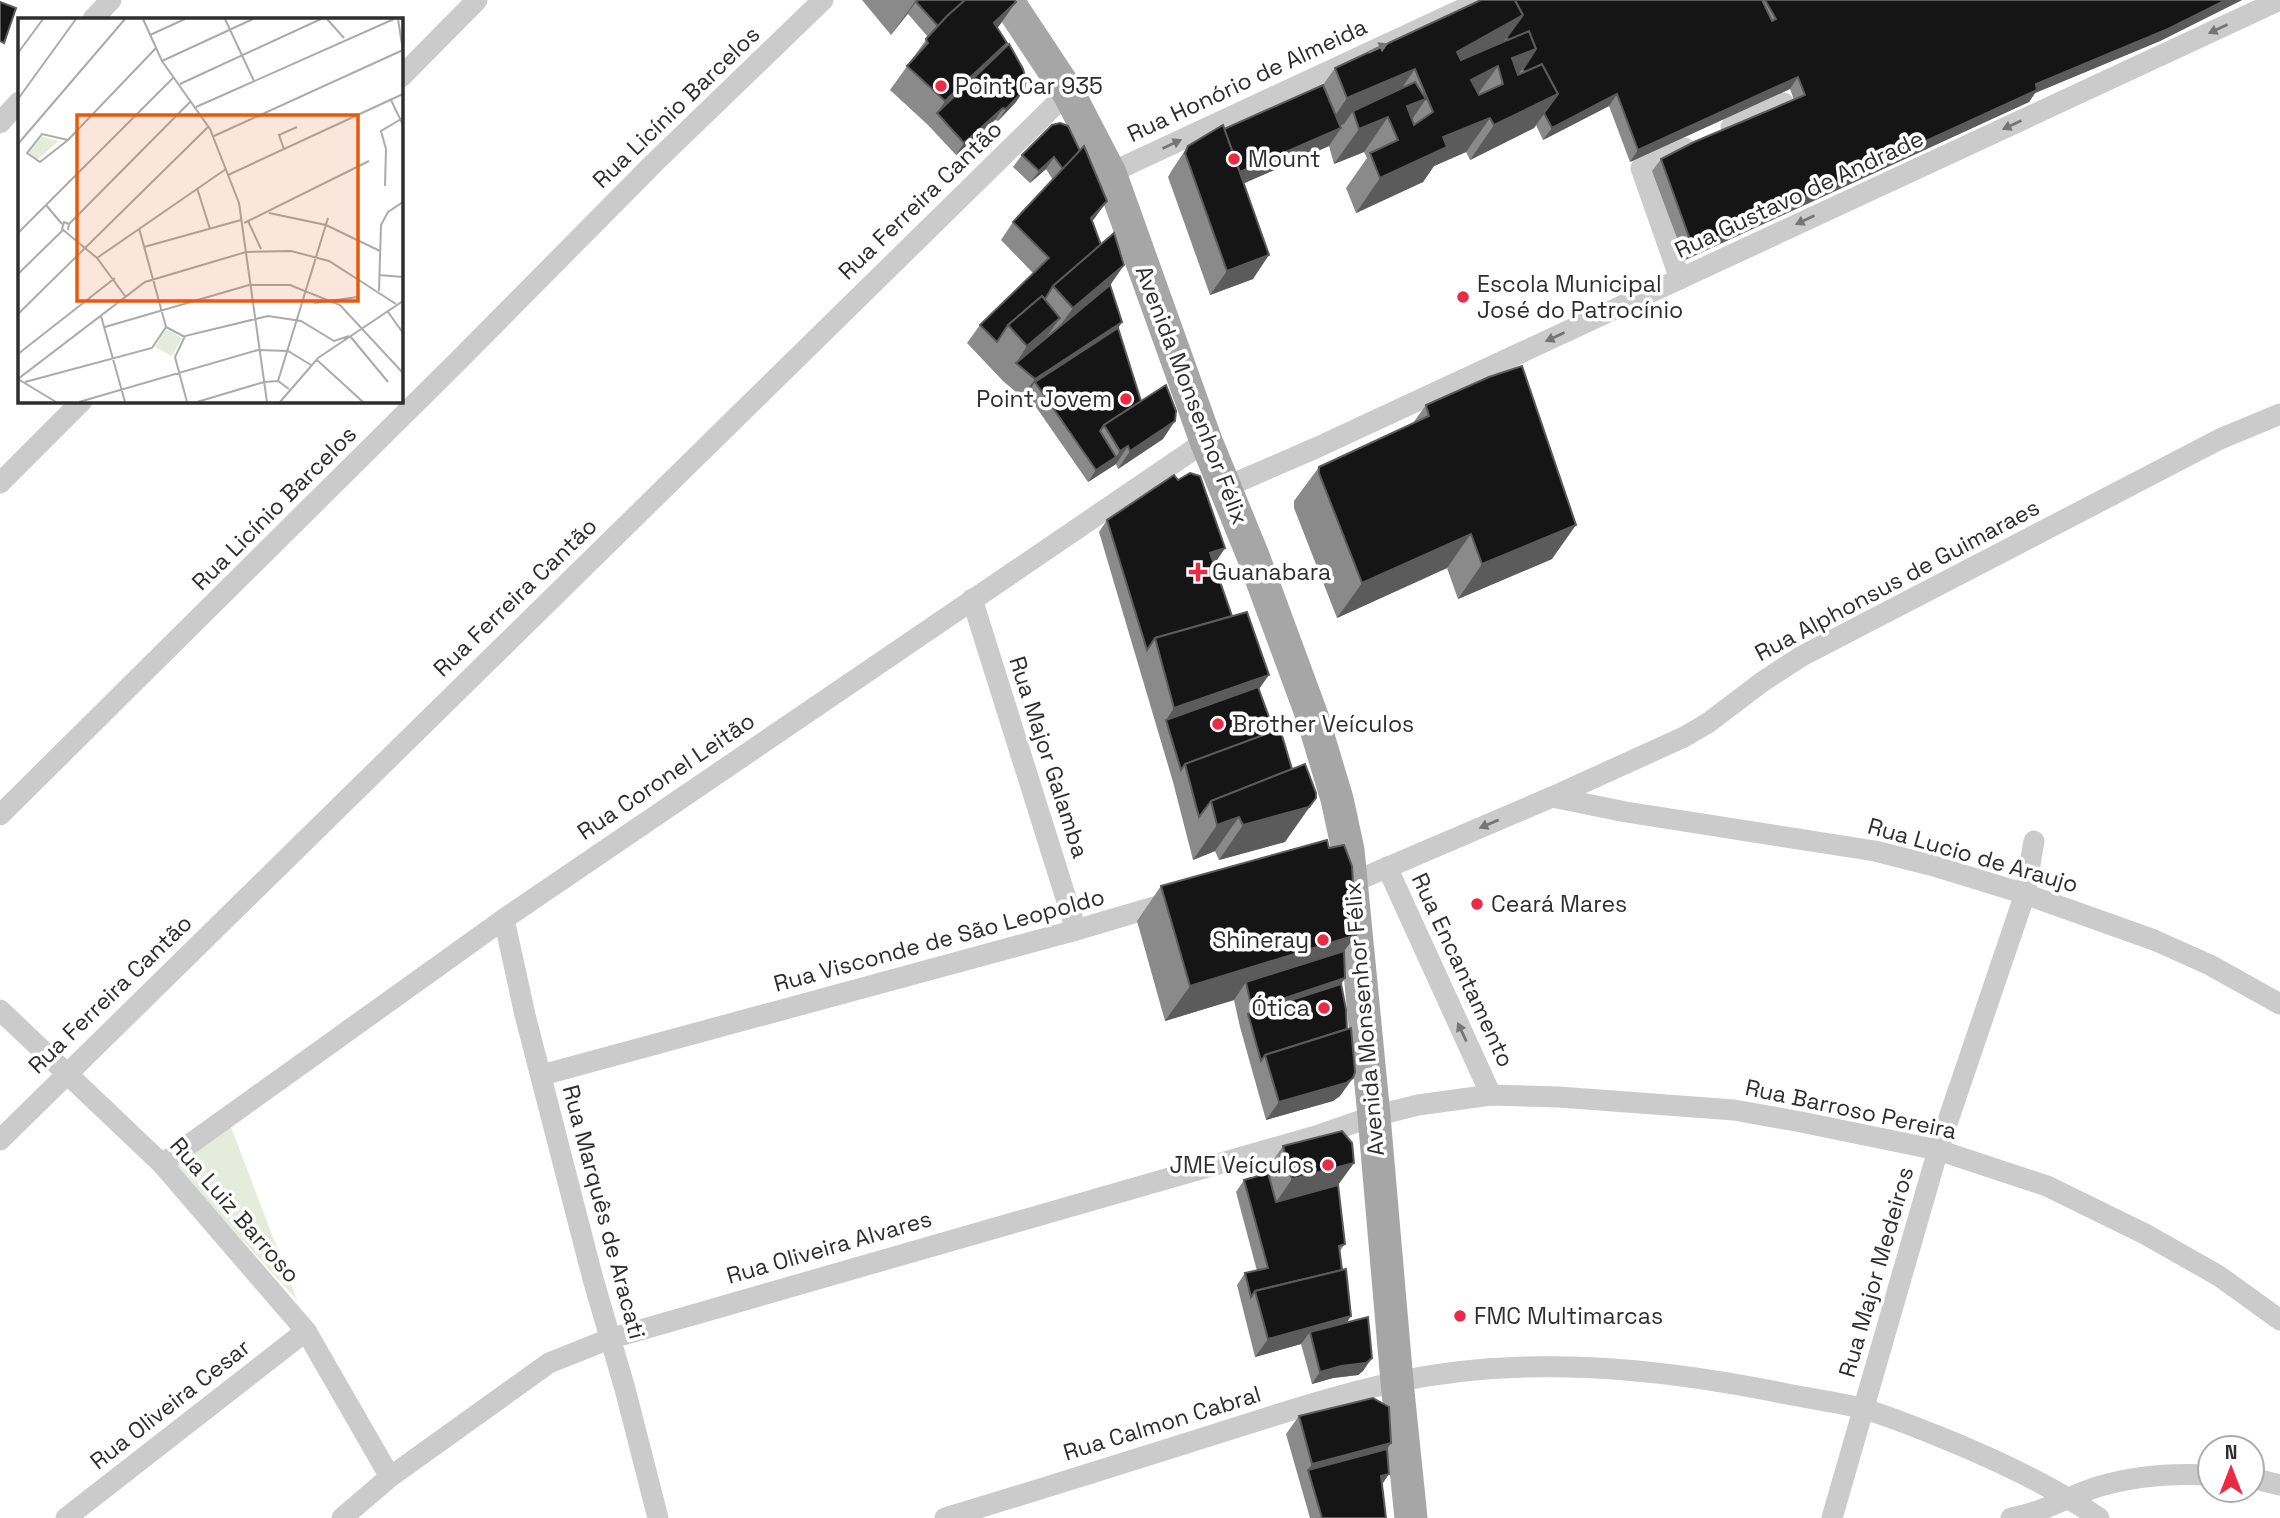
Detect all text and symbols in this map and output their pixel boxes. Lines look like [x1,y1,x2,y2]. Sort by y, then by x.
street label: Rua Honório de Almeida [1122,11,1372,149]
inset map [18,18,402,402]
street label: Rua Licínio Barcelos [586,19,766,195]
one-way arrow [2208,23,2228,35]
one-way arrow [1368,42,1388,54]
place label: Point Car 935 [955,71,1103,101]
marker: Point Car 935 [933,78,949,94]
street label: Rua Ferreira Cantão [832,114,1008,286]
one-way arrow [2002,119,2022,130]
street label: Rua Gustavo de Andrade [1670,123,1928,265]
one-way arrow [1162,138,1182,150]
place label: Mount [1248,144,1321,174]
marker: Mount [1226,151,1242,167]
one-way arrow [1795,215,1815,226]
street label: Avenida Monsenhor Félix [1129,261,1255,529]
place label: Escola Municipal José do Patrocínio [1477,269,1683,325]
marker: Escola Municipal José do Patrocínio [1455,289,1471,305]
one-way arrow [1544,332,1565,343]
place label: Point Jovem [976,384,1112,414]
marker: Point Jovem [1118,391,1134,407]
street label: Rua Licínio Barcelos [185,419,363,597]
street label: Rua Alphonsus de Guimaraes [1749,492,2045,668]
street label: Rua Ferreira Cantão [427,511,603,683]
place label: Guanabara [1212,557,1331,587]
marker: Guanabara [1190,564,1206,580]
street label: Rua Major Galamba [1002,652,1096,862]
street label: Rua Coronel Leitão [571,705,761,847]
place label: Brother Veículos [1232,709,1414,739]
marker: Brother Veículos [1210,716,1226,732]
street label: Rua Lucio de Araujo [1864,811,2082,899]
one-way arrow [1478,818,1499,829]
street label: Rua Encantamento [1405,868,1521,1072]
street label: Rua Visconde de São Leopoldo [770,881,1108,999]
street label: Avenida Monsenhor Félix [1337,881,1391,1157]
place label: Ceará Mares [1491,889,1627,919]
marker: Ceará Mares [1469,896,1485,912]
street label: Rua Ferreira Cantão [22,908,198,1080]
place label: Shineray [1212,925,1309,955]
marker: Shineray [1315,932,1331,948]
place label: Ótica [1251,993,1310,1023]
marker: Ótica [1316,1000,1332,1016]
one-way arrow [1456,1022,1467,1043]
street label: Rua Barroso Pereira [1742,1072,1960,1146]
street label: Rua Marquês de Aracati [556,1082,652,1342]
street label: Rua Luiz Barroso [163,1131,307,1289]
place label: JME Veículos [1169,1150,1314,1180]
marker: JME Veículos [1320,1157,1336,1173]
street label: Rua Major Medeiros [1832,1163,1920,1381]
street label: Rua Oliveira Alvares [723,1203,935,1291]
place label: FMC Multimarcas [1474,1301,1663,1331]
marker: FMC Multimarcas [1452,1308,1468,1324]
street label: Rua Oliveira Cesar [84,1332,256,1476]
street label: Rua Calmon Cabral [1059,1379,1265,1467]
north arrow [2196,1434,2266,1504]
text: N [2225,1440,2237,1465]

